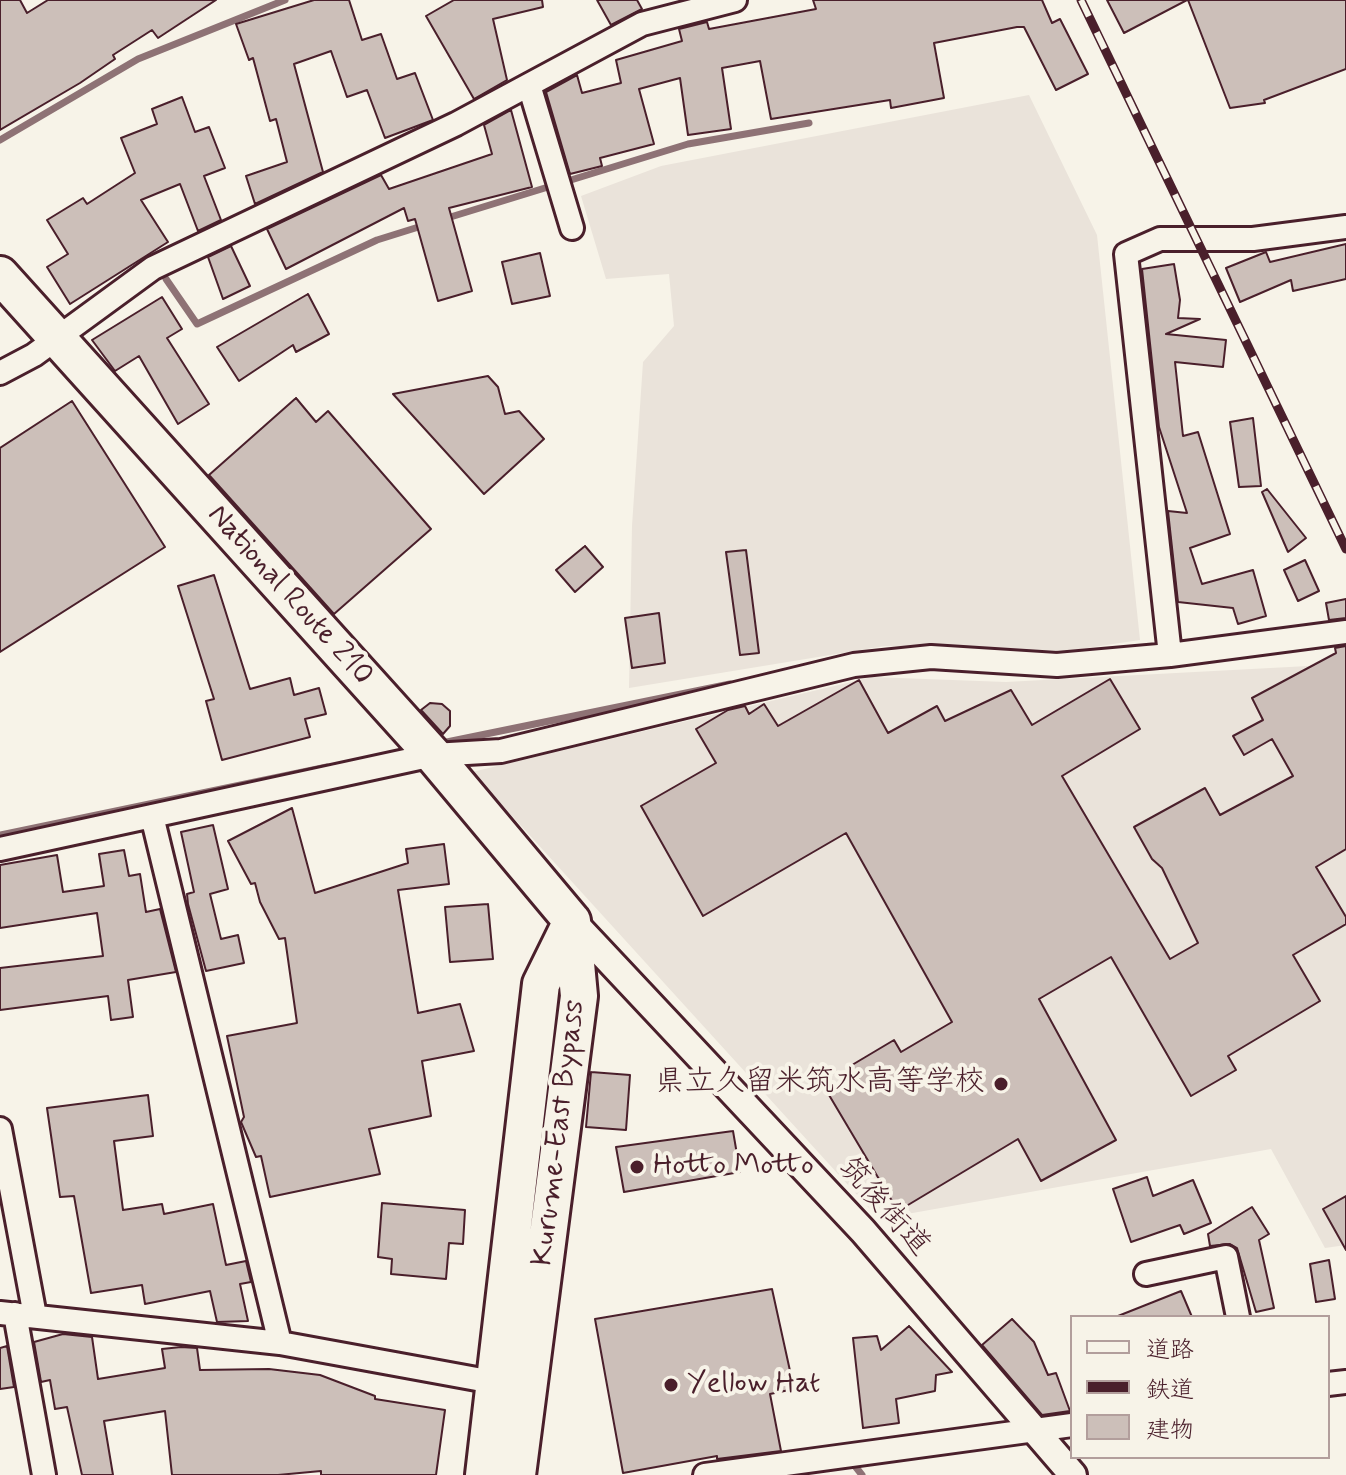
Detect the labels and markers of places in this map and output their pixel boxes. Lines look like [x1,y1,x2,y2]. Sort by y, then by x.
place label: 県立久留米筑水高等学校 [655,1066,985,1102]
marker: 県立久留米筑水高等学校 [992,1075,1010,1093]
place label: Hotto Motto [653,1149,814,1185]
marker: Hotto Motto [628,1158,646,1176]
place label: Yellow Hat [687,1367,821,1403]
marker: Yellow Hat [662,1376,680,1394]

